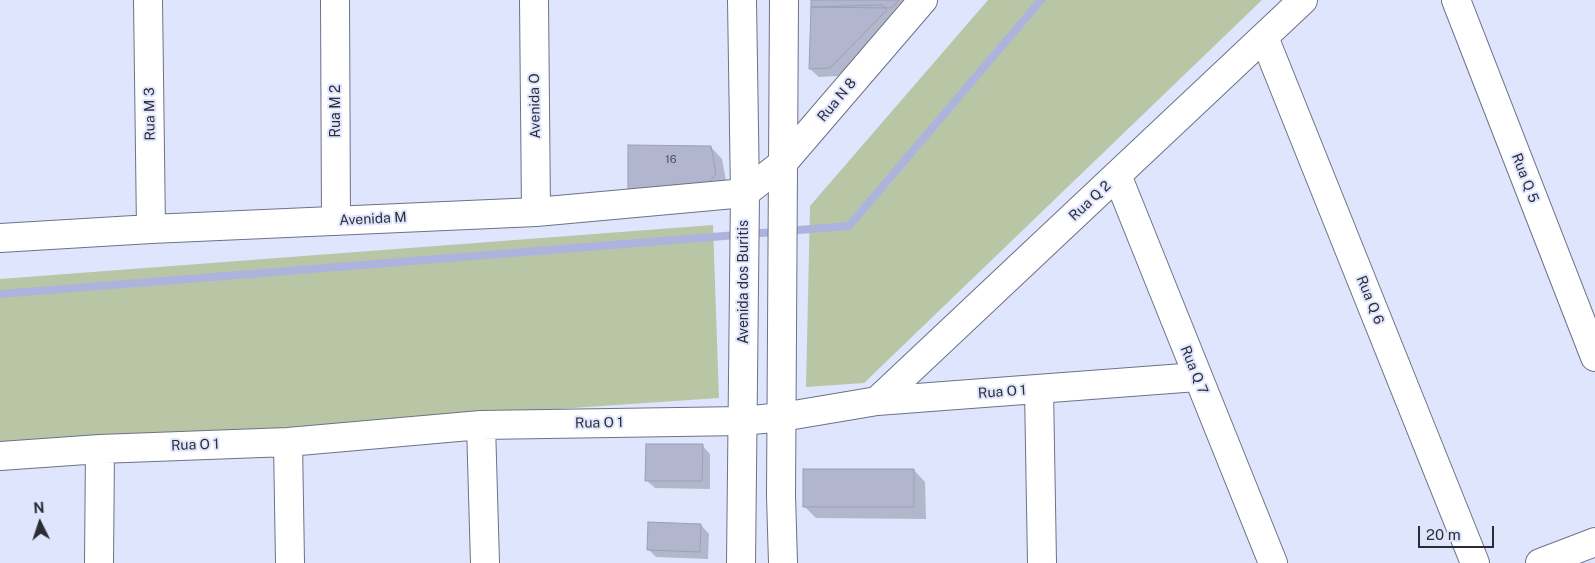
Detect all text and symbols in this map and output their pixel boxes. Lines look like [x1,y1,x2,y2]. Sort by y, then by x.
street label: Avenida O [526,73,544,139]
street label: Rua N 8 [814,75,860,125]
street label: Rua M 2 [328,85,344,137]
street label: Rua M 3 [141,87,159,141]
street label: Rua Q 5 [1508,151,1542,205]
house number: 16 [665,153,677,167]
street label: Rua Q 2 [1066,178,1114,224]
street label: Avenida M [339,209,407,229]
street label: Avenida dos Buritis [736,220,752,344]
street label: Rua Q 6 [1353,273,1387,327]
street label: Rua Q 7 [1177,343,1211,397]
street label: Rua O 1 [977,382,1027,402]
street label: Rua O 1 [575,414,623,432]
street label: Rua O 1 [171,436,219,454]
north arrow [15,498,65,548]
text: N [33,500,45,516]
scale bar [1420,516,1496,548]
text: 20 m [1426,526,1461,543]

